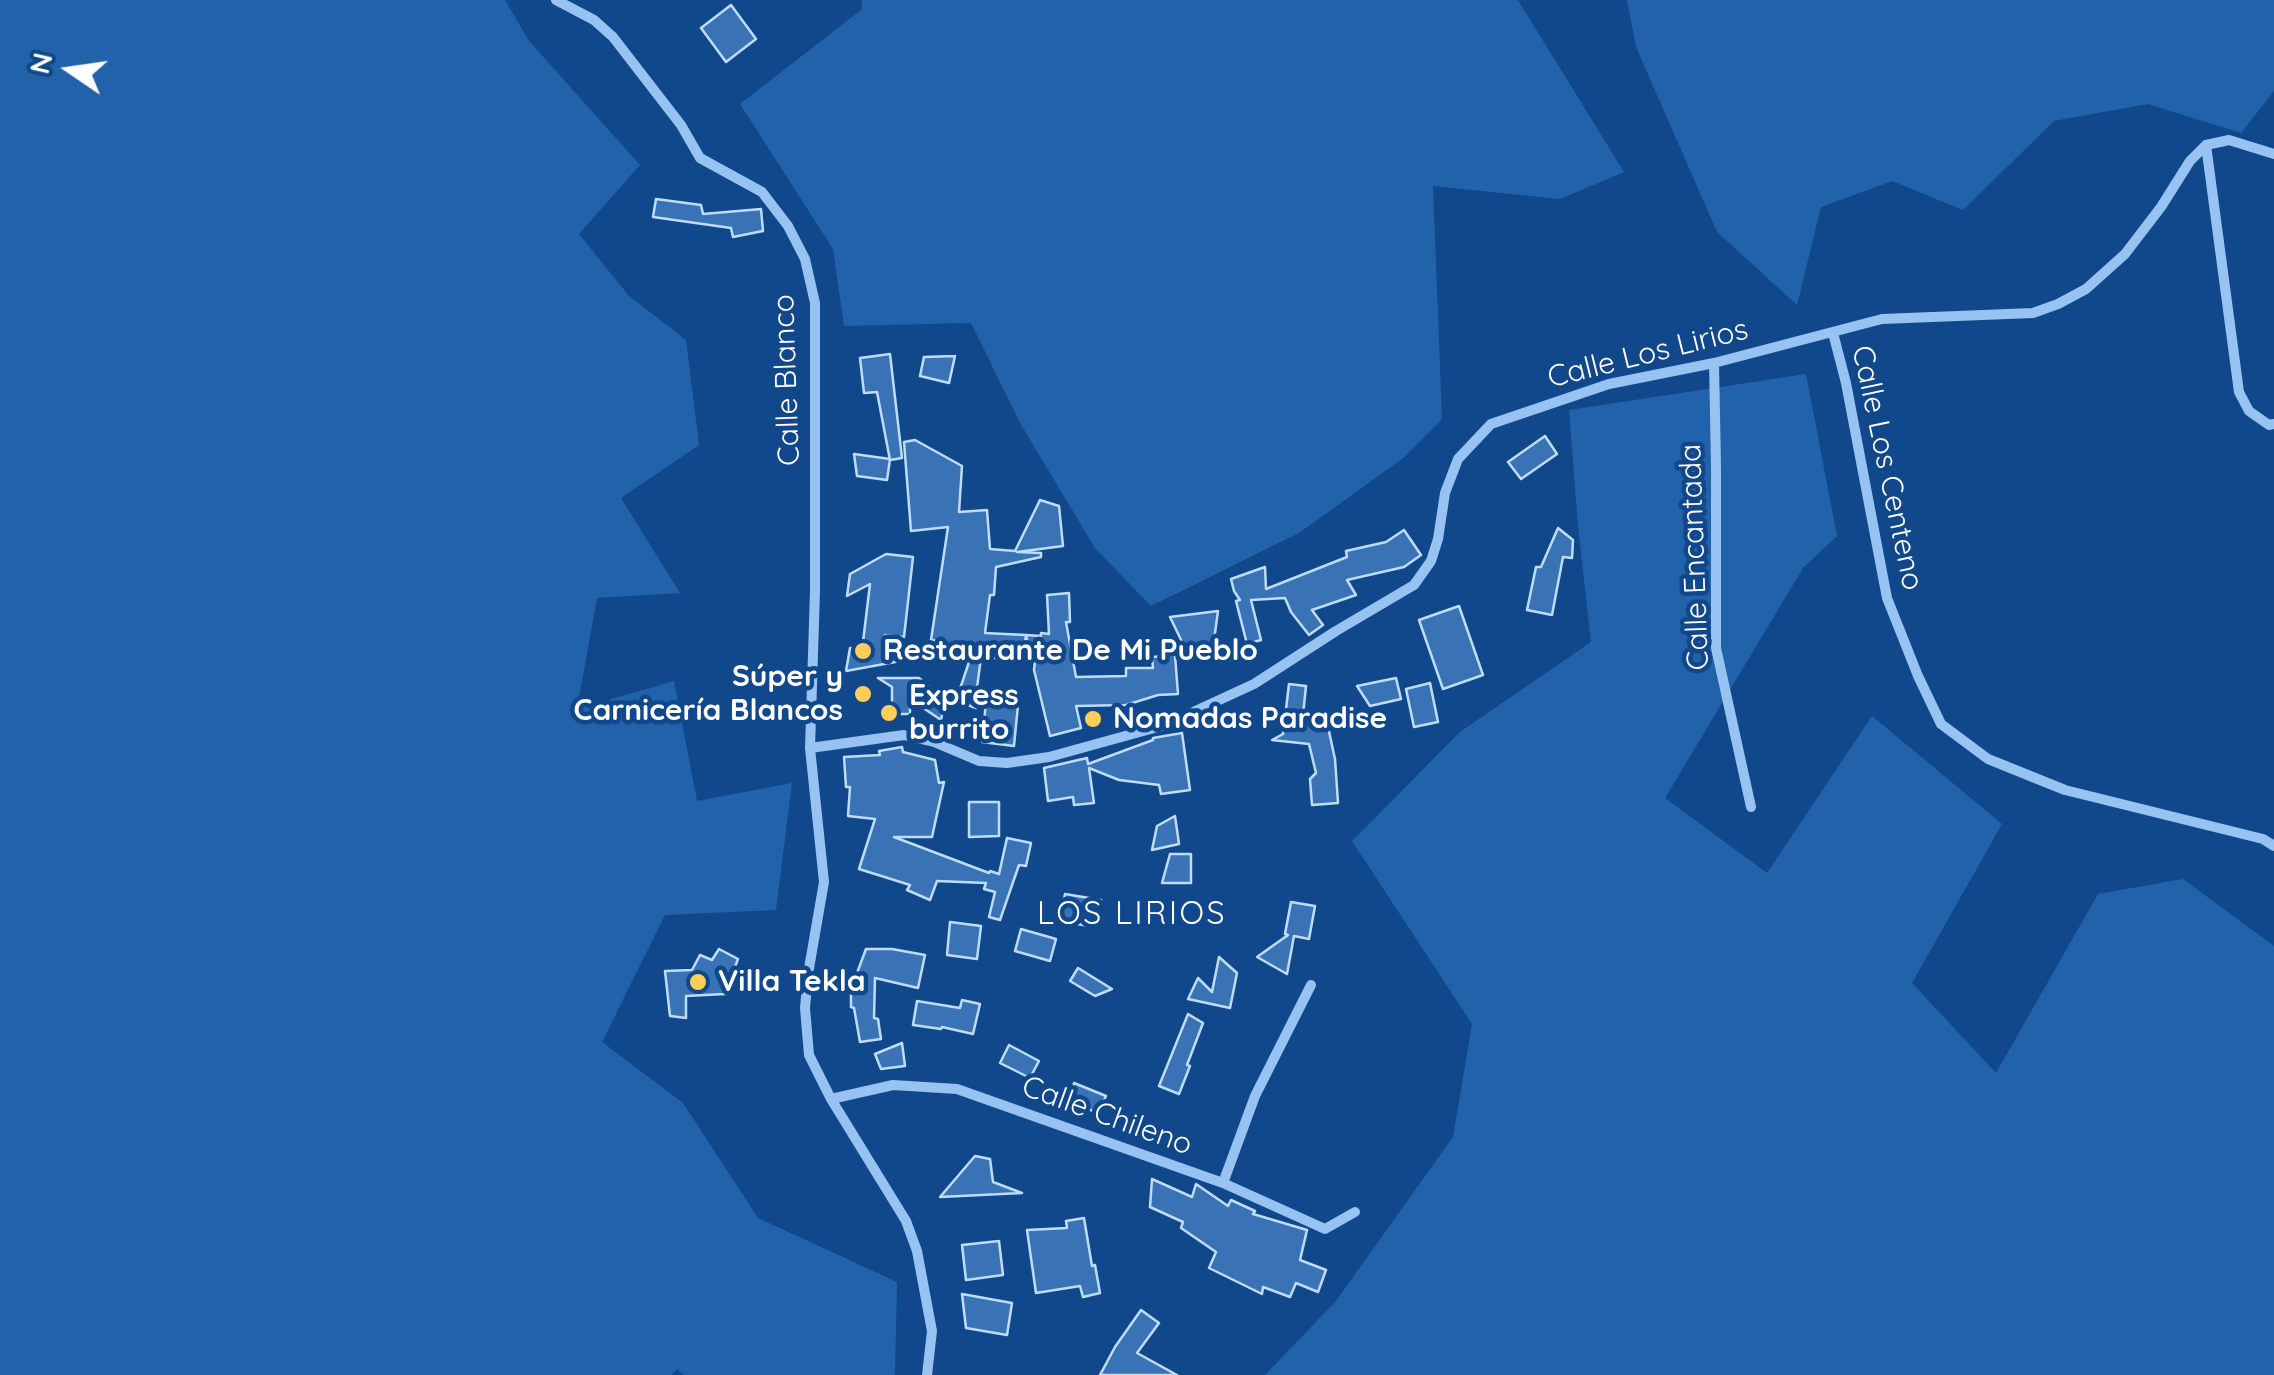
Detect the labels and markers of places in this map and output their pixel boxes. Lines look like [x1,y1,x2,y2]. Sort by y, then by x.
place label: Restaurante De Mi Pueblo [883,633,1258,669]
marker: Restaurante De Mi Pueblo [852,640,874,662]
place label: Súper y Carnicería Blancos [574,659,843,730]
place label: Express burrito [909,678,1019,748]
marker: Súper y Carnicería Blancos [852,683,874,705]
place label: Nomadas Paradise [1113,701,1387,737]
marker: Express burrito [878,702,900,724]
marker: Nomadas Paradise [1082,708,1104,730]
place label: Villa Tekla [718,964,866,1000]
marker: Villa Tekla [687,971,709,993]

